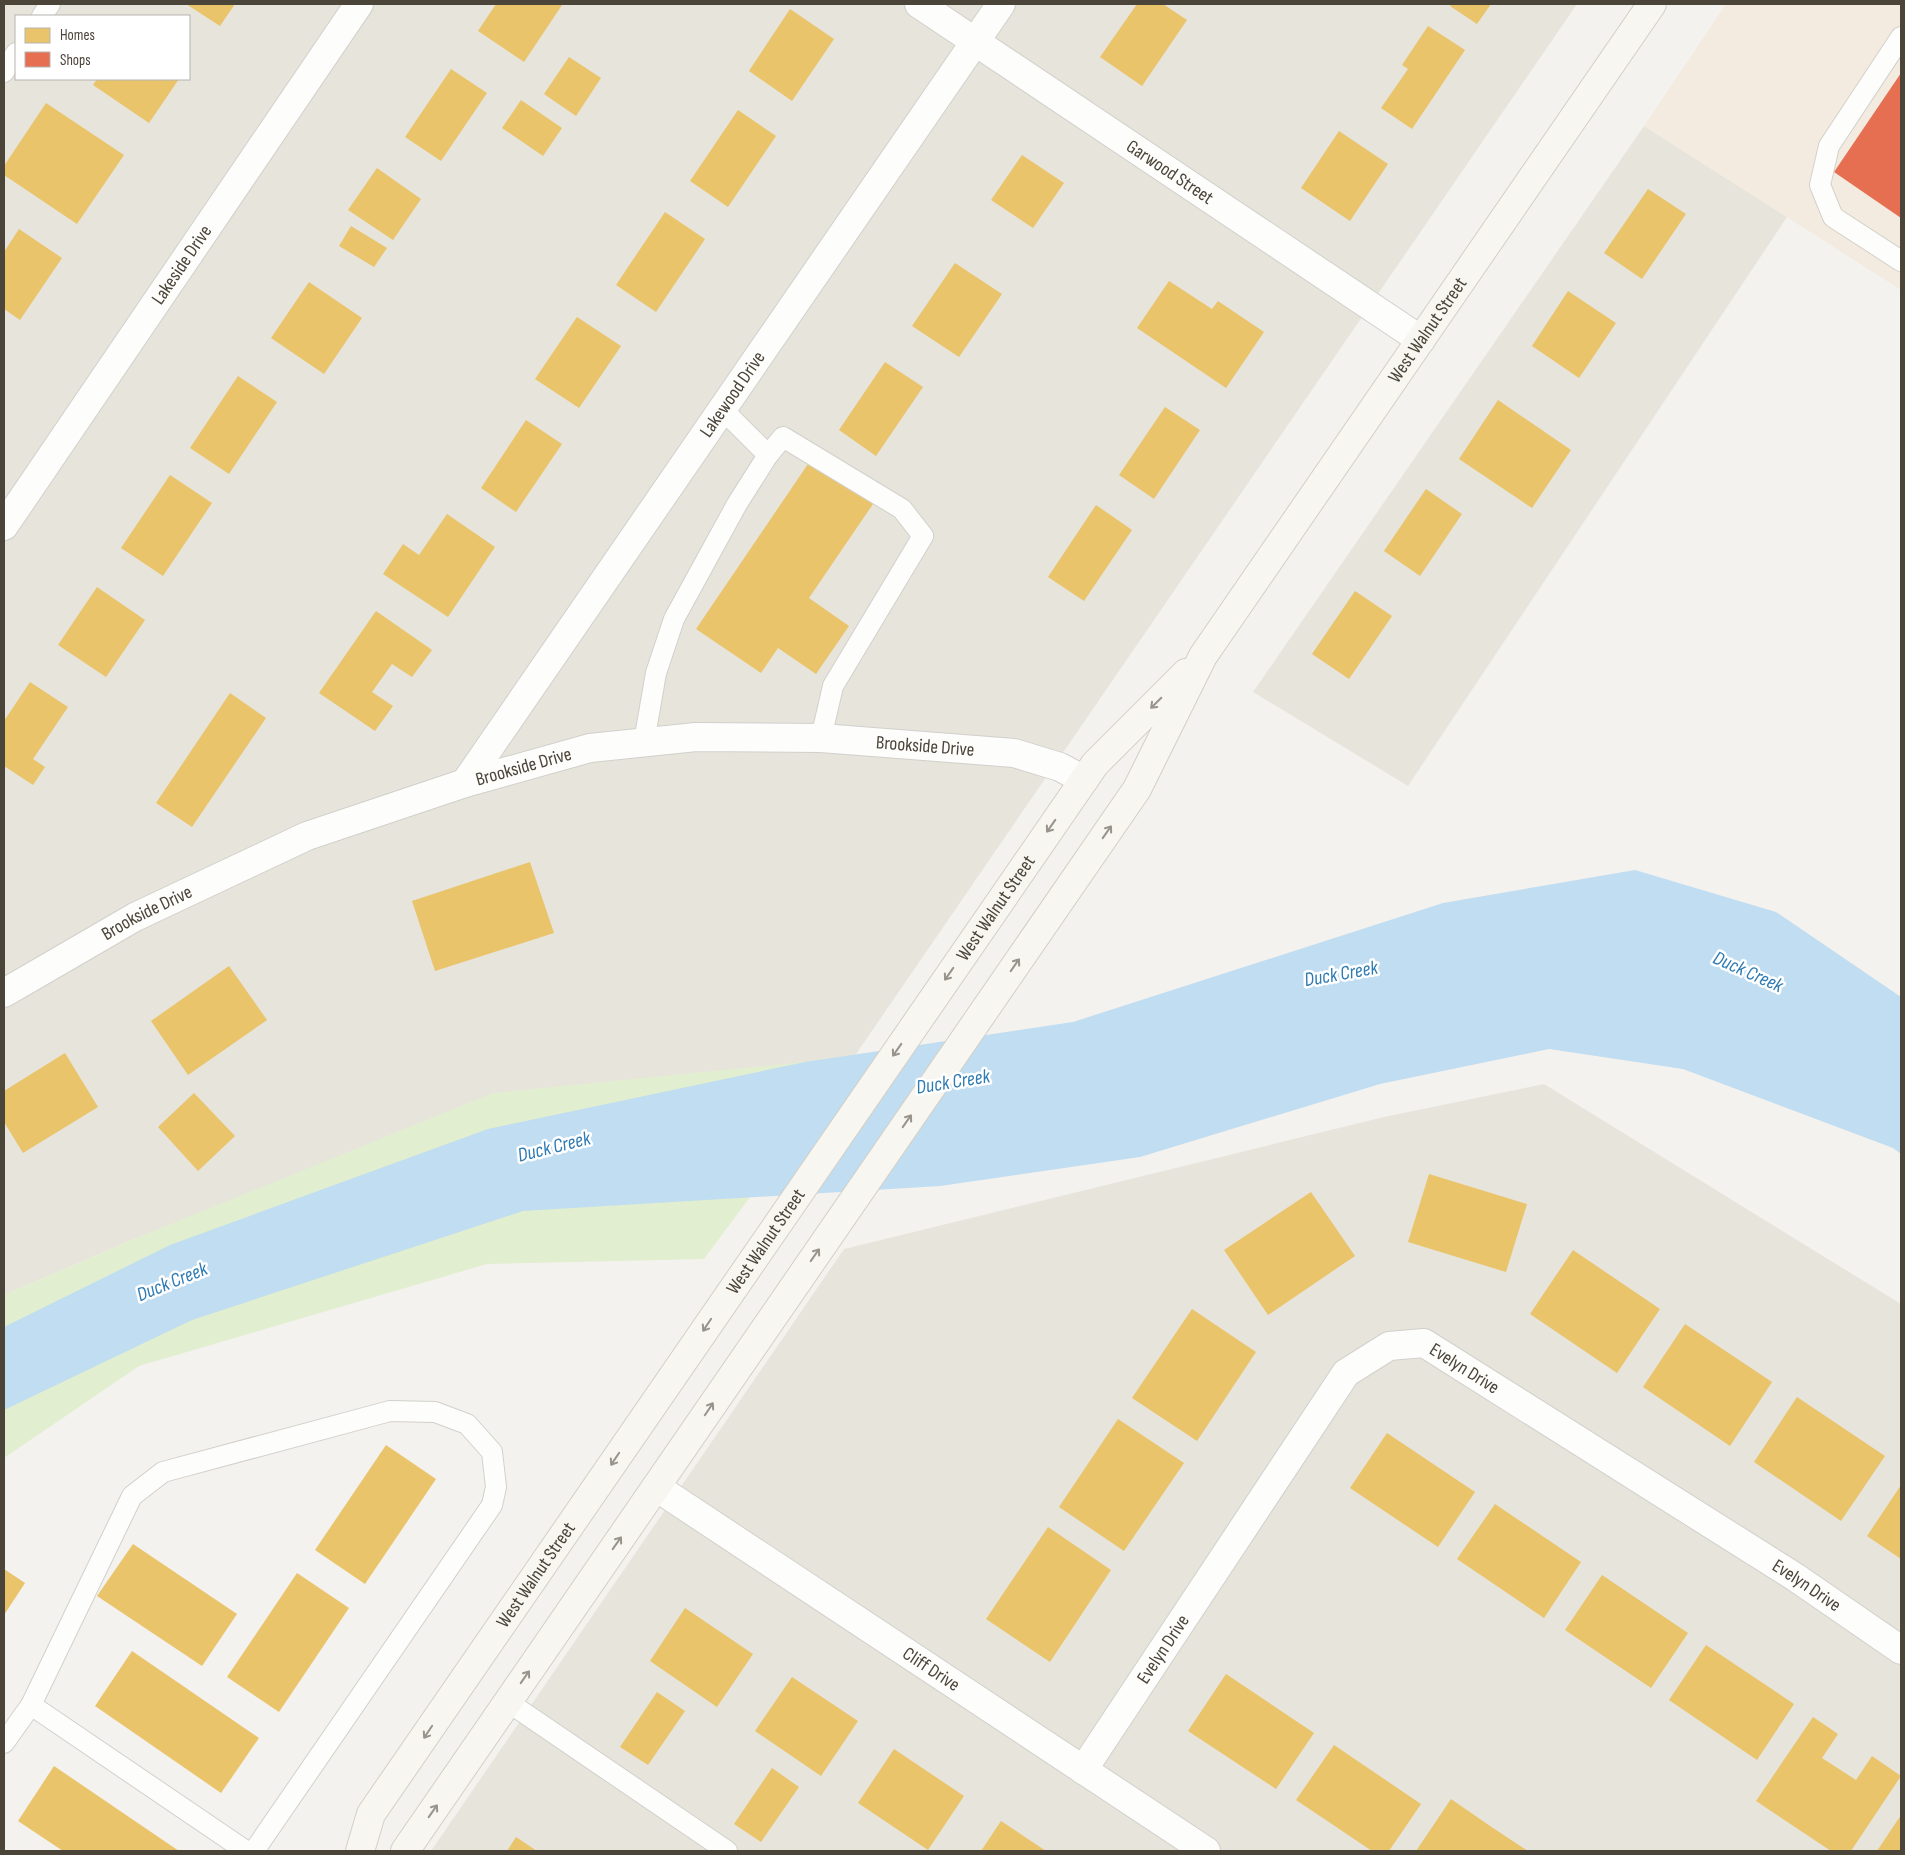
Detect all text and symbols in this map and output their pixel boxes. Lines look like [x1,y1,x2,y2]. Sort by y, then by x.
legend [15,15,190,80]
text: Homes [60,26,95,45]
text: Shops [60,51,91,70]
street label: Garwood Street [1122,135,1218,209]
street label: Lakeside Drive [147,221,217,309]
street label: West Walnut Street [1383,273,1472,387]
street label: Lakewood Drive [695,347,770,442]
one-way arrow [1150,697,1162,709]
street label: Brookside Drive [875,731,975,761]
street label: Brookside Drive [473,742,574,791]
one-way arrow [1046,819,1056,833]
one-way arrow [1102,825,1112,839]
street label: West Walnut Street [951,851,1040,965]
street label: Brookside Drive [97,880,196,945]
water label: Duck Creek [1709,946,1787,998]
water label: Duck Creek [1302,956,1380,992]
one-way arrow [1010,958,1020,972]
one-way arrow [944,967,954,981]
one-way arrow [892,1043,902,1057]
water label: Duck Creek [915,1064,992,1100]
one-way arrow [902,1114,912,1128]
water label: Duck Creek [515,1126,593,1168]
street label: West Walnut Street [721,1184,810,1299]
one-way arrow [809,1248,820,1262]
water label: Duck Creek [133,1257,211,1307]
one-way arrow [702,1318,712,1332]
street label: Evelyn Drive [1425,1338,1504,1399]
one-way arrow [704,1402,714,1416]
one-way arrow [610,1452,620,1466]
street label: West Walnut Street [491,1518,580,1632]
one-way arrow [612,1537,622,1551]
street label: Evelyn Drive [1768,1554,1845,1617]
street label: Evelyn Drive [1132,1610,1194,1688]
street label: Cliff Drive [898,1642,964,1696]
one-way arrow [520,1671,530,1685]
one-way arrow [423,1725,433,1739]
one-way arrow [428,1804,438,1818]

